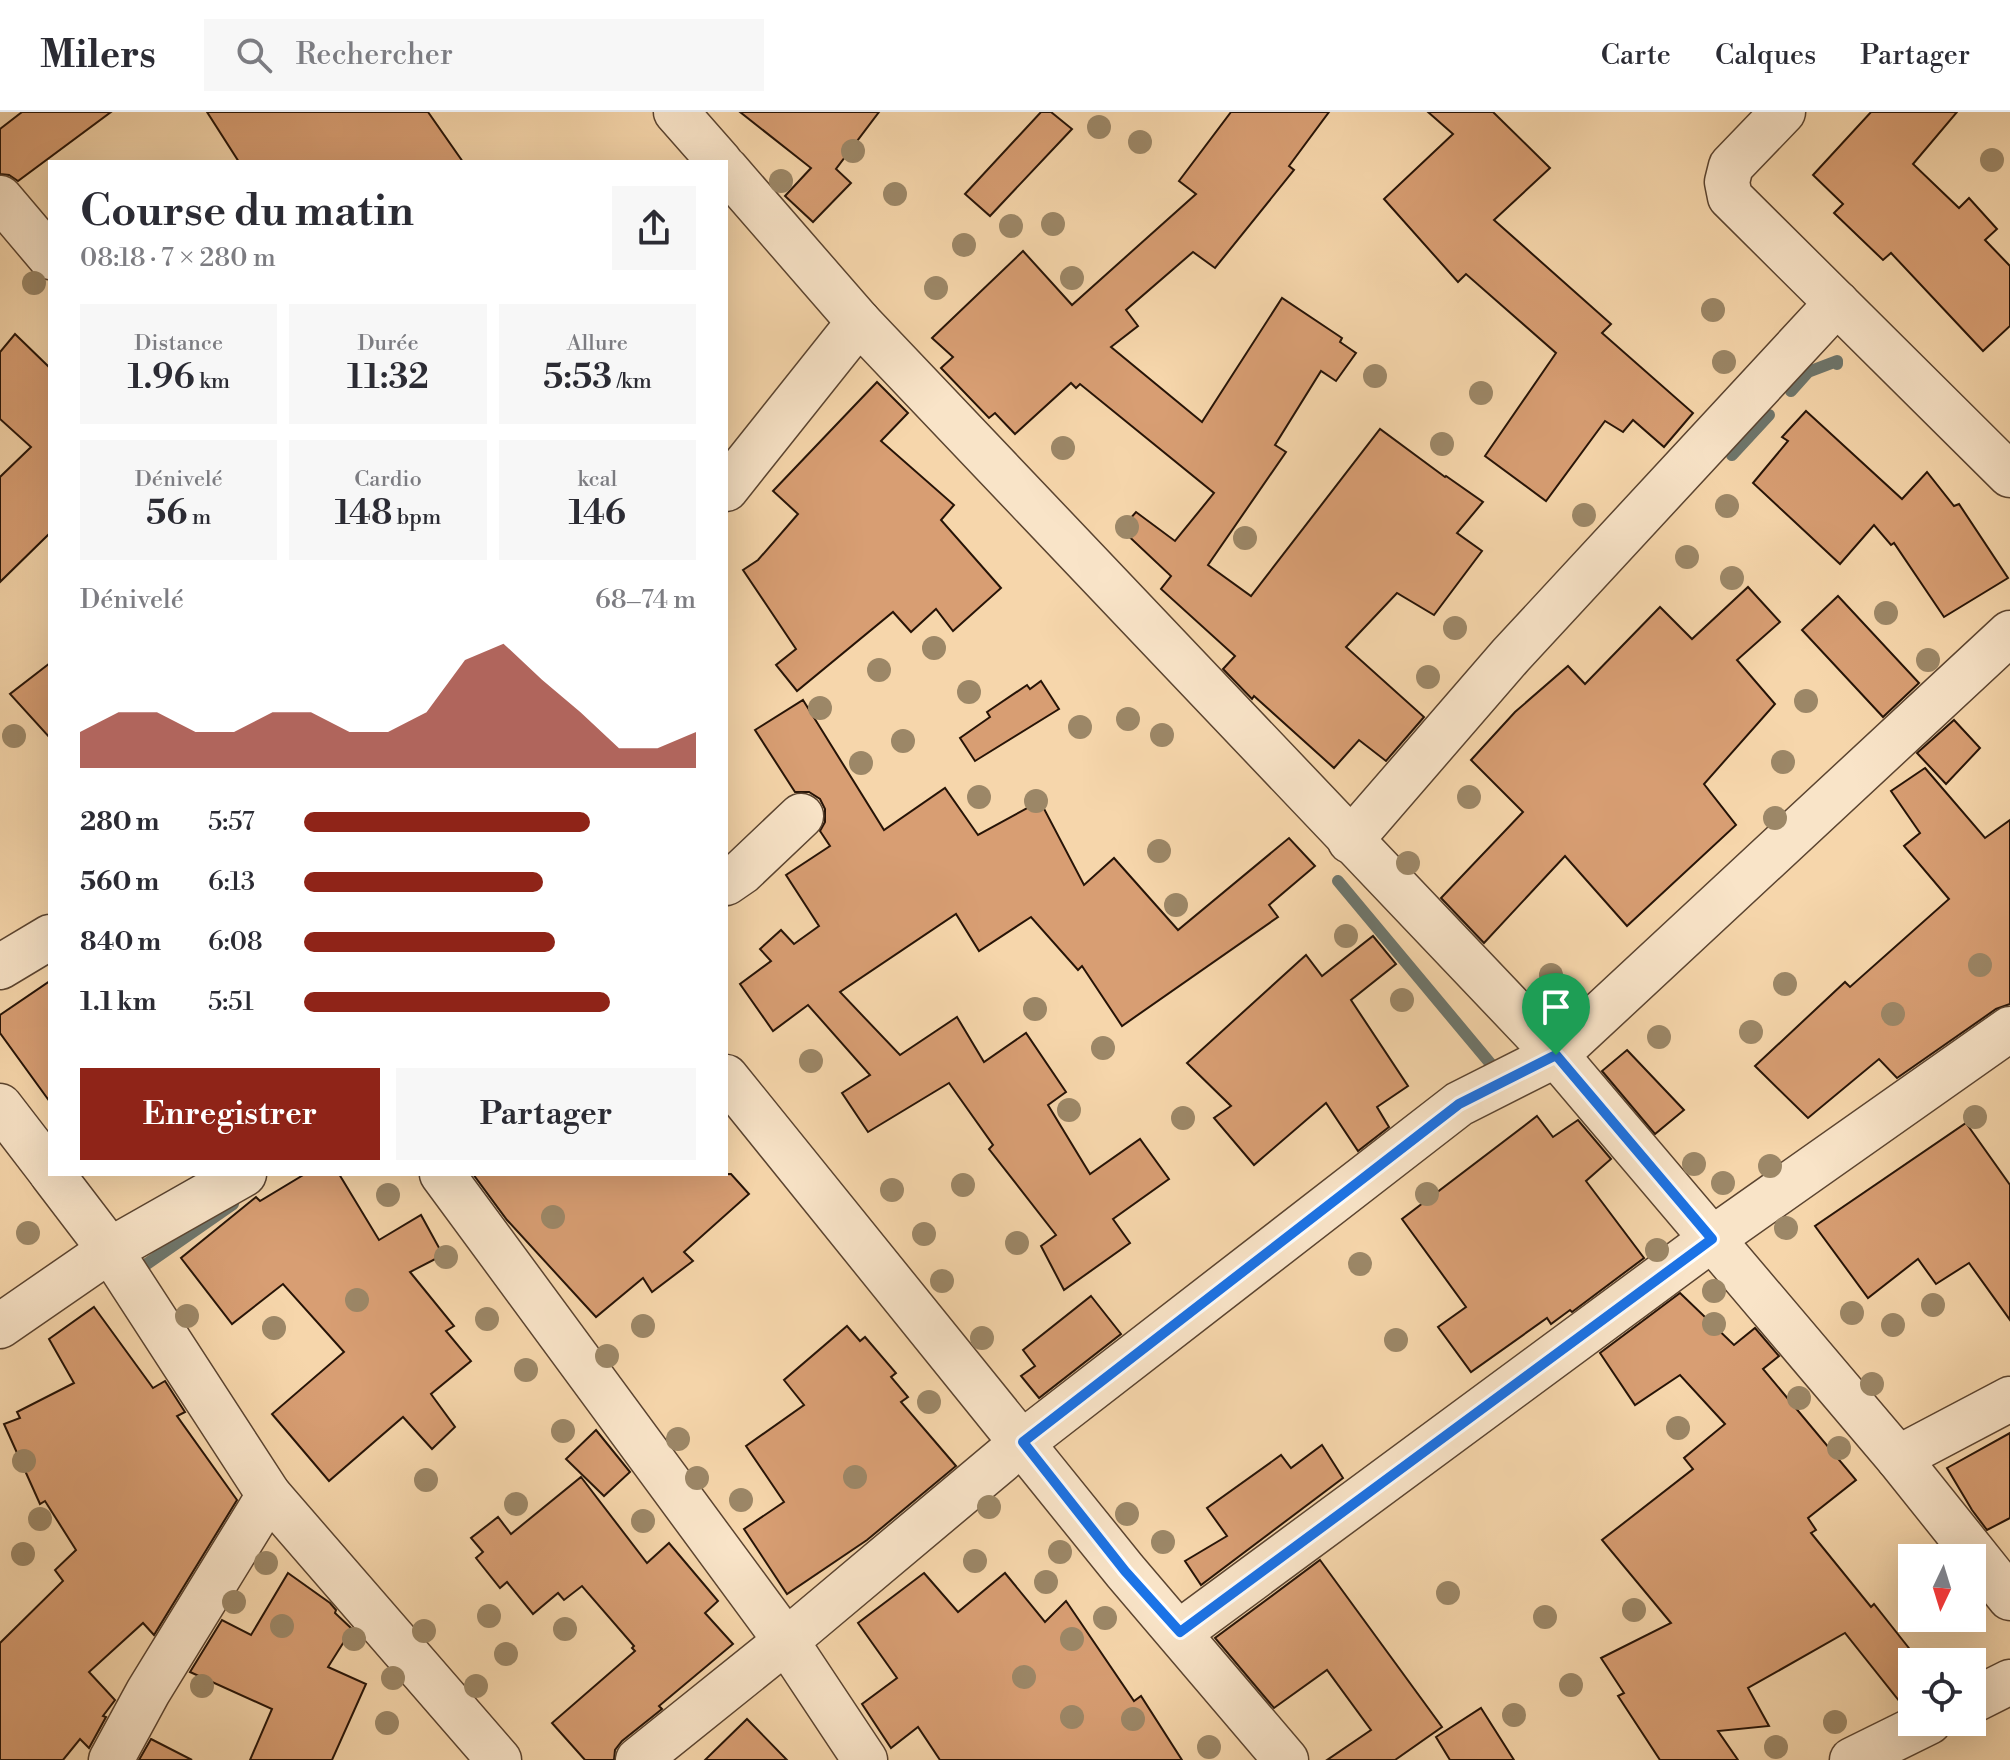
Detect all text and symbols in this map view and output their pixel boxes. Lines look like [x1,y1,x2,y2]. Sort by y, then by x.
search box [204,19,764,91]
text: Milers [40,32,156,79]
icon: search [232,33,276,77]
text: Rechercher [296,36,453,74]
text: Carte [1601,38,1671,73]
text: Calques [1715,38,1816,73]
text: Partager [1860,38,1970,73]
text: Course du matin [80,184,414,239]
button: share [612,186,696,270]
text: 08:18 · 7 × 280 m [80,242,276,274]
text: Distance [134,330,223,357]
text: Durée [357,330,419,357]
text: Allure [567,330,628,357]
text: 1.96 [127,357,195,399]
text: 11:32 [347,357,429,399]
text: 5:53 [543,357,612,399]
text: km [195,368,230,395]
text: /km [612,368,652,395]
text: Dénivelé [135,466,223,493]
text: Cardio [354,466,422,493]
text: kcal [577,466,617,493]
text: 56 [146,493,187,535]
text: 148 [335,493,392,535]
text: 146 [569,493,626,535]
text: m [187,504,211,531]
text: bpm [392,504,441,531]
text: Dénivelé [80,584,184,616]
text: 68–74 m [595,584,696,616]
text: 280 m [80,806,160,838]
text: 5:57 [208,806,255,838]
text: 560 m [80,866,159,898]
text: 6:13 [208,866,255,898]
text: 840 m [80,926,161,958]
text: 6:08 [208,926,263,958]
pin [1522,973,1590,1055]
icon: arrive [1534,985,1578,1029]
text: 1.1 km [80,986,156,1018]
text: 5:51 [208,986,254,1018]
button: Enregistrer [80,1068,380,1160]
button: Partager [396,1068,696,1160]
north arrow [1898,1544,1986,1632]
map controls [1898,1544,1986,1736]
button: locate [1898,1648,1986,1736]

